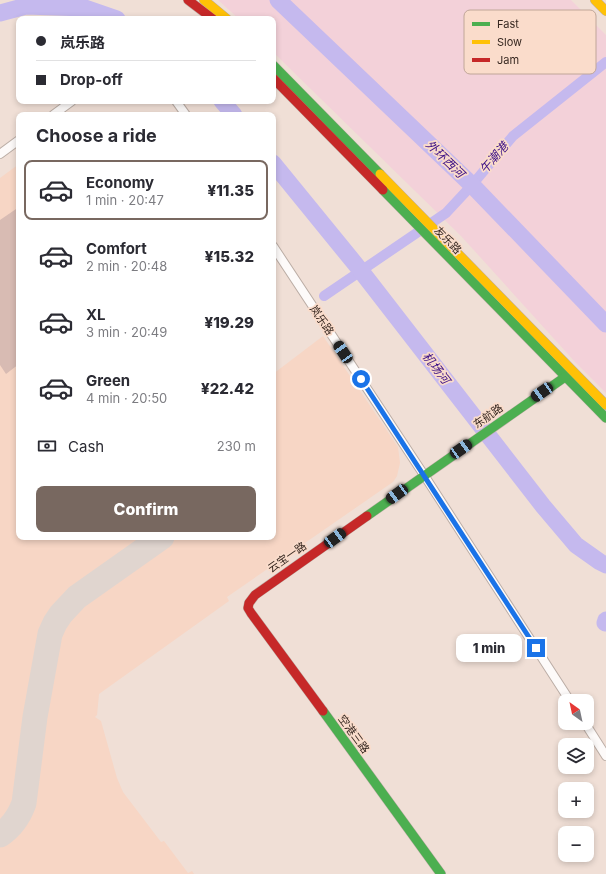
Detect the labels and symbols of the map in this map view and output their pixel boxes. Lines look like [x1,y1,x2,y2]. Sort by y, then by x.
legend [464,10,596,74]
text: Fast [497,17,519,31]
text: Slow [497,35,522,49]
text: Jam [497,53,519,67]
water label: 外环西河 [423,137,469,182]
water label: 午潮港 [476,138,512,176]
street label: 友乐路 [432,223,464,257]
street label: 岚乐路 [307,302,337,338]
car [331,339,355,365]
water label: 机场河 [419,349,455,388]
route start [352,370,370,388]
car [529,380,555,404]
street label: 东航路 [470,401,506,431]
car [448,437,474,461]
car [384,482,410,506]
car [322,526,348,550]
street label: 云宝一路 [265,539,309,575]
callout: 1 min [456,634,522,662]
route end [527,639,545,657]
north arrow [558,694,594,730]
street label: 空港三路 [335,712,373,756]

